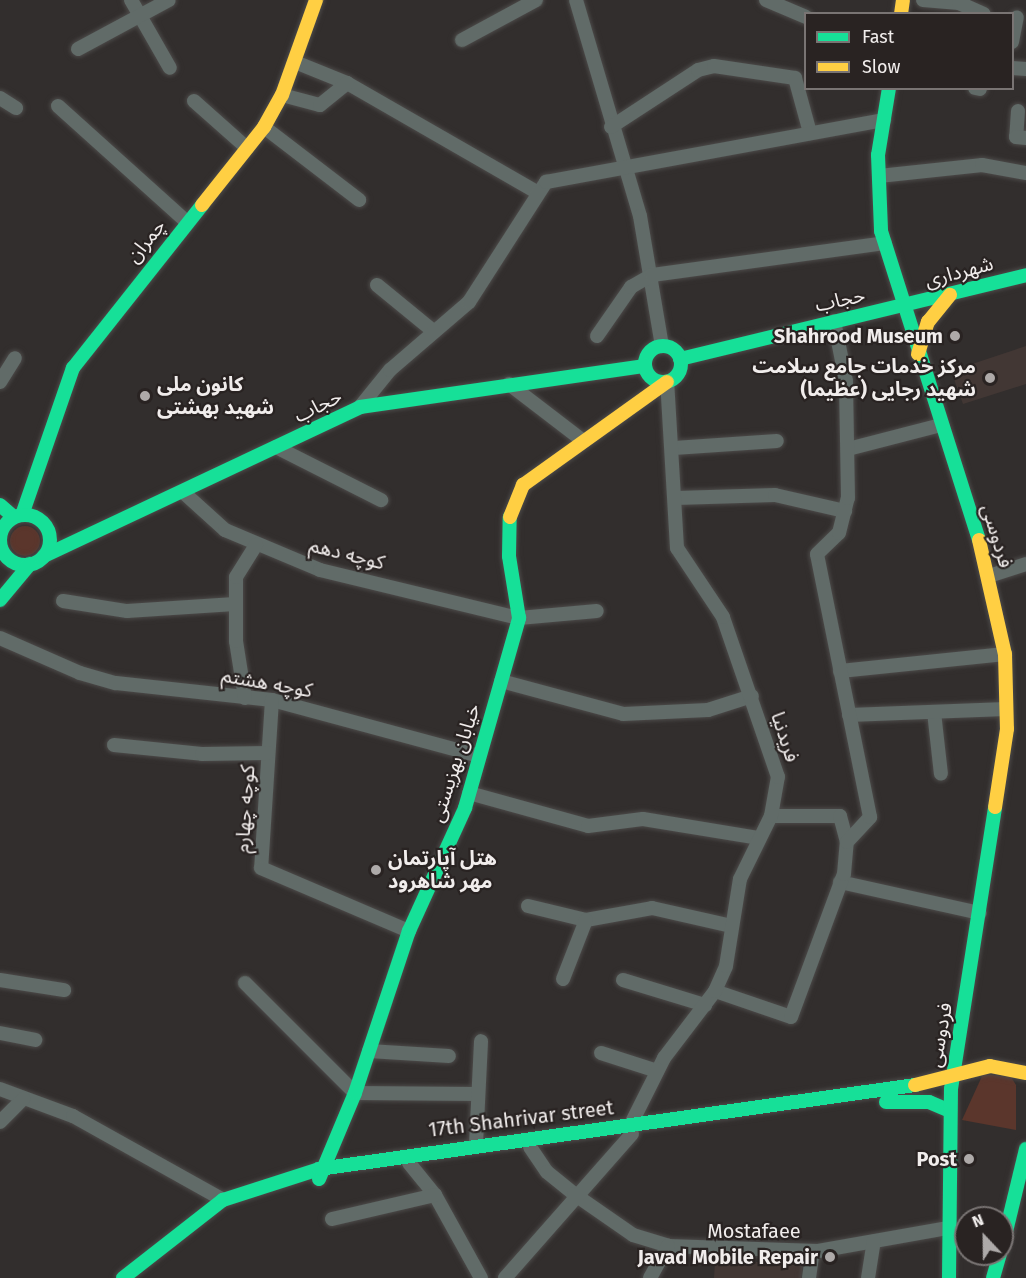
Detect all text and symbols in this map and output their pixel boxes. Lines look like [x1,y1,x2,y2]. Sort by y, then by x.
legend [804,12,1014,90]
text: Fast [862,26,894,48]
text: Slow [862,56,900,78]
street label: چمران [121,214,171,268]
street label: شهرداری [922,251,996,293]
street label: حجاب [813,283,867,317]
place label: Shahrood Museum [774,324,943,348]
marker: Shahrood Museum [948,329,962,343]
place label: مرکز خدمات جامع سلامت شهید رجایی (عظیما) [752,354,976,401]
marker: مرکز خدمات جامع سلامت شهید رجایی (عظیما) [981,369,999,387]
place label: کانون ملی شهید بهشتی [157,372,274,419]
street label: حجاب [290,384,346,428]
marker: کانون ملی شهید بهشتی [138,389,152,403]
street label: فردوسی [976,501,1018,571]
street label: کوچه دهم [307,533,387,575]
street label: کوچه هشتم [220,663,314,703]
street label: خیابان بهزیستی [425,701,485,825]
street label: فریدنیا [766,709,804,765]
street label: کوچه چهارم [230,764,260,854]
place label: هتل آپارتمان مهر شاهرود [388,846,497,893]
marker: هتل آپارتمان مهر شاهرود [369,863,383,877]
street label: فردوسی [923,1001,957,1069]
street label: 17th Shahrivar street [427,1096,615,1142]
place label: Post [917,1147,957,1171]
marker: Post [962,1152,976,1166]
north arrow [954,1206,1014,1266]
text: N [969,1210,986,1231]
street label: Mostafaee [707,1219,801,1243]
place label: Javad Mobile Repair [637,1245,818,1269]
marker: Javad Mobile Repair [823,1250,837,1264]

